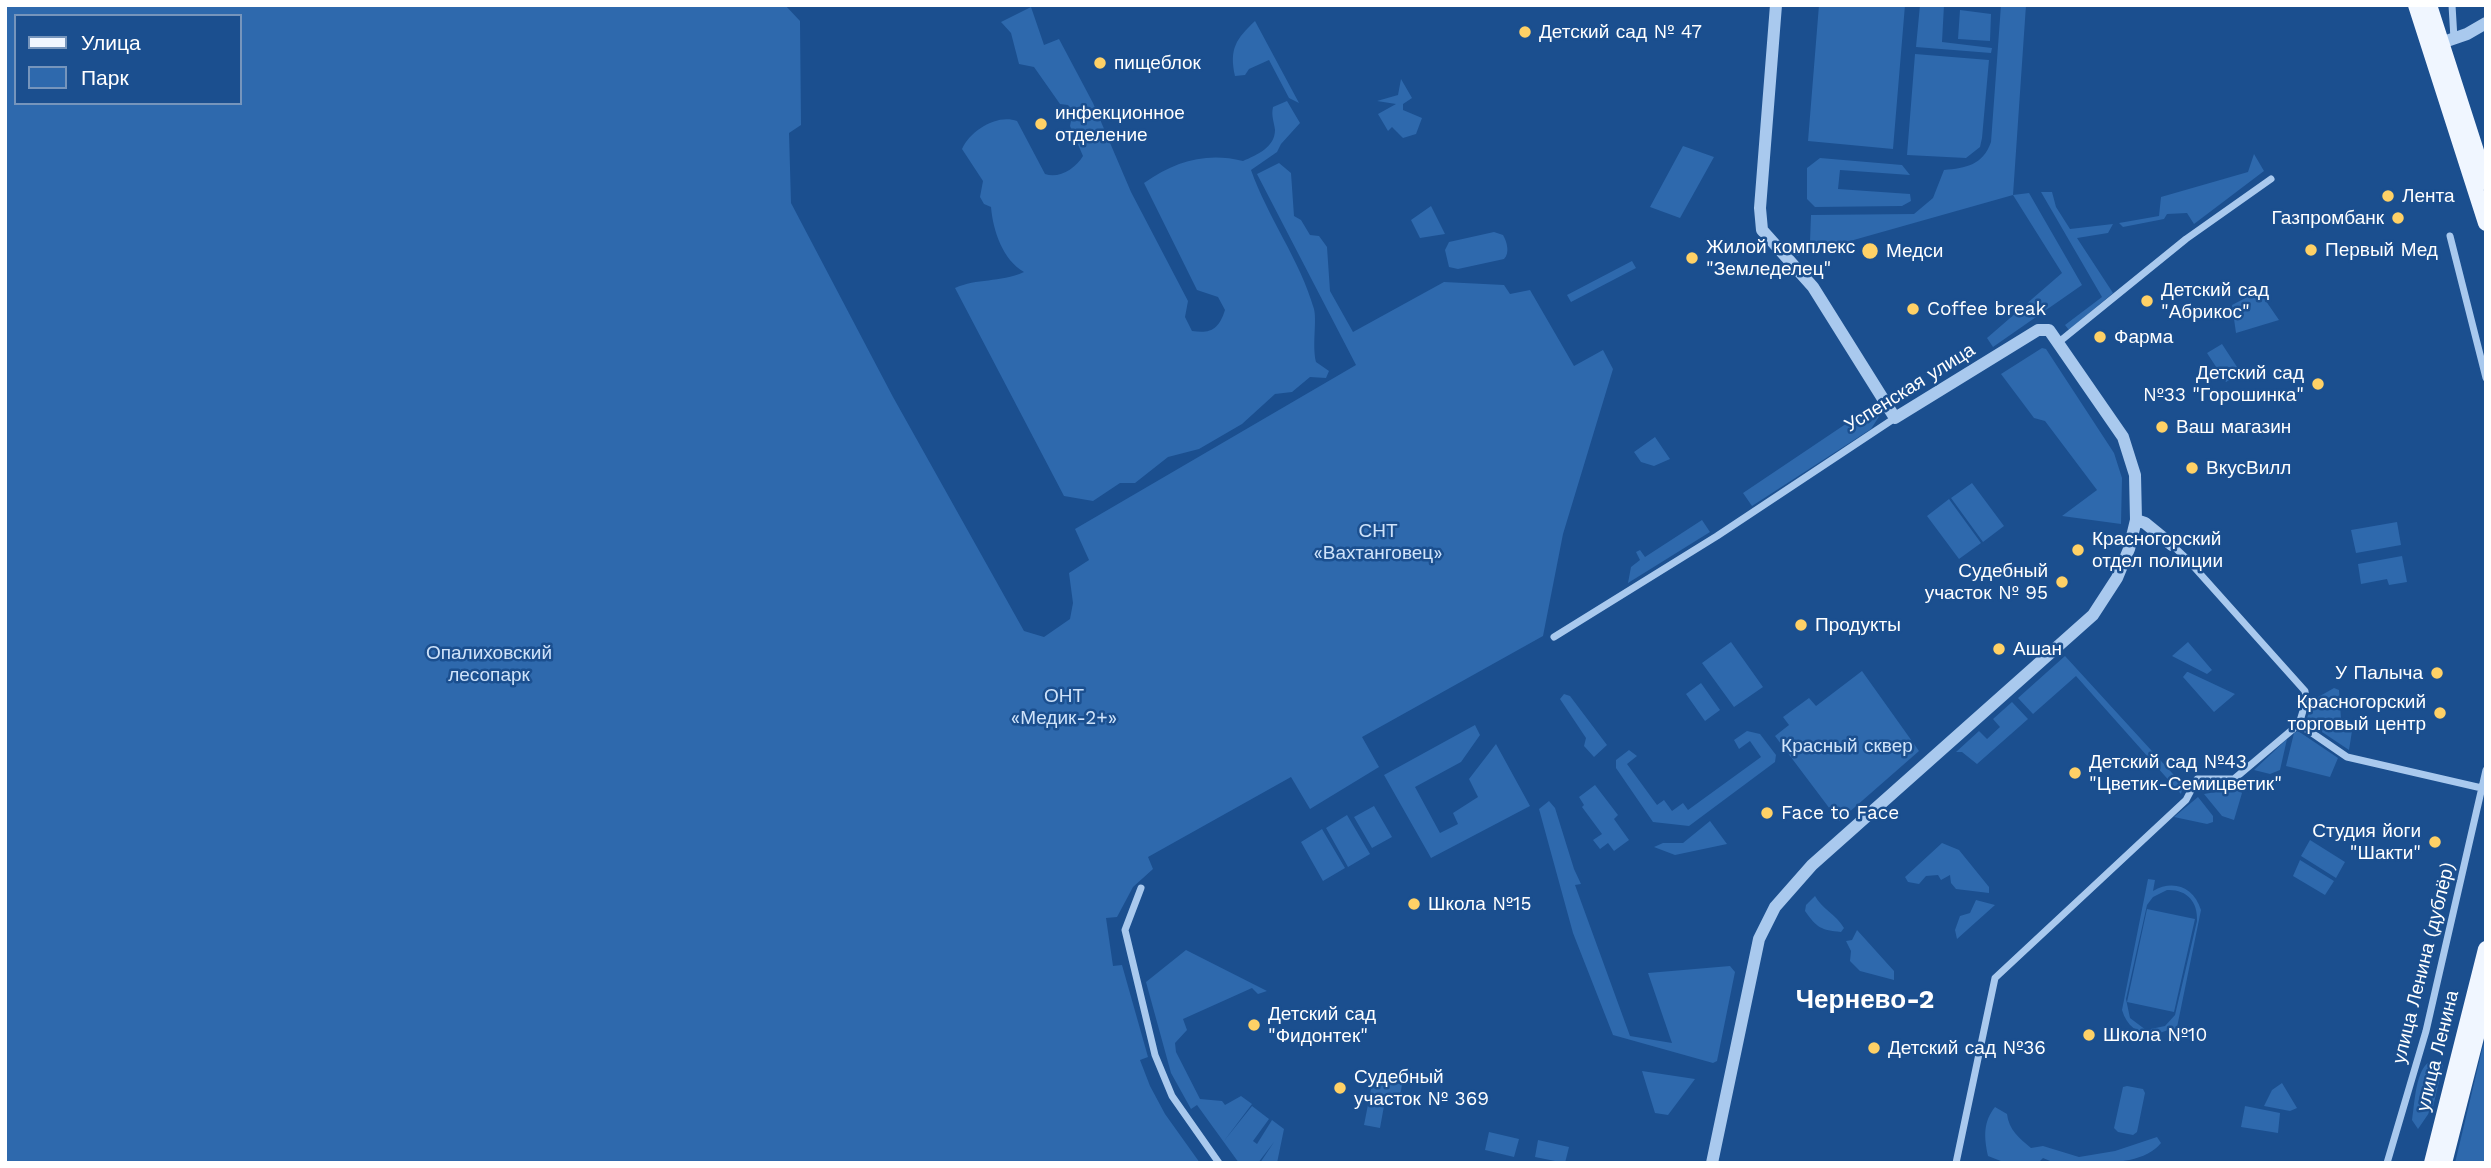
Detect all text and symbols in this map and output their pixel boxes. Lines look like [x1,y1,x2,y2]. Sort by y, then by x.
legend [14,14,242,105]
place label: Детский сад № 47 [1539,21,1702,43]
marker: Детский сад № 47 [1517,24,1533,40]
text: Улица [81,30,141,55]
place label: пищеблок [1114,52,1201,74]
marker: пищеблок [1092,55,1108,71]
text: Парк [81,65,129,90]
place label: инфекционное отделение [1055,102,1185,146]
marker: инфекционное отделение [1033,116,1049,132]
place label: Лента [2402,185,2455,207]
marker: Лента [2380,188,2396,204]
place label: Газпромбанк [2272,207,2384,229]
marker: Газпромбанк [2390,210,2406,226]
place label: Жилой комплекс "Земледелец" [1706,236,1855,280]
place label: Первый Мед [2325,239,2438,261]
place label: Медси [1886,240,1943,262]
marker: Медси [1860,241,1880,261]
marker: Первый Мед [2303,242,2319,258]
marker: Жилой комплекс "Земледелец" [1684,250,1700,266]
place label: Детский сад "Абрикос" [2161,279,2269,323]
marker: Детский сад "Абрикос" [2139,293,2155,309]
place label: Coffee break [1927,298,2046,320]
marker: Coffee break [1905,301,1921,317]
place label: Фарма [2114,326,2173,348]
marker: Фарма [2092,329,2108,345]
street label: Успенская улица [1841,339,1979,437]
place label: Детский сад №33 "Горошинка" [2143,362,2304,406]
marker: Детский сад №33 "Горошинка" [2310,376,2326,392]
place label: Ваш магазин [2176,416,2291,438]
marker: Ваш магазин [2154,419,2170,435]
place label: ВкусВилл [2206,457,2291,479]
marker: ВкусВилл [2184,460,2200,476]
park label: СНТ «Вахтанговец» [1313,520,1443,564]
place label: Красногорский отдел полиции [2092,528,2223,572]
marker: Красногорский отдел полиции [2070,542,2086,558]
place label: Судебный участок № 95 [1925,560,2048,604]
marker: Судебный участок № 95 [2054,574,2070,590]
place label: Продукты [1815,614,1901,636]
marker: Продукты [1793,617,1809,633]
place label: Ашан [2013,638,2062,660]
marker: Ашан [1991,641,2007,657]
park label: Опалиховский лесопарк [426,642,552,686]
place label: У Палыча [2335,662,2423,684]
marker: У Палыча [2429,665,2445,681]
park label: ОНТ «Медик-2+» [1011,685,1117,729]
place label: Красногорский торговый центр [2287,691,2426,735]
marker: Красногорский торговый центр [2432,705,2448,721]
park label: Красный сквер [1781,735,1913,757]
place label: Детский сад №43 "Цветик-Семицветик" [2089,751,2282,795]
marker: Детский сад №43 "Цветик-Семицветик" [2067,765,2083,781]
place label: Face to Face [1781,802,1899,824]
marker: Face to Face [1759,805,1775,821]
place label: Студия йоги "Шакти" [2312,820,2421,864]
marker: Студия йоги "Шакти" [2427,834,2443,850]
street label: улица Ленина (дублёр) [2388,860,2460,1066]
place label: Школа №15 [1428,893,1531,915]
marker: Школа №15 [1406,896,1422,912]
district label: Чернево-2 [1796,984,1934,1016]
street label: улица Ленина [2412,988,2464,1114]
place label: Детский сад "Фидонтек" [1268,1003,1376,1047]
marker: Детский сад "Фидонтек" [1246,1017,1262,1033]
place label: Школа №10 [2103,1024,2207,1046]
marker: Школа №10 [2081,1027,2097,1043]
place label: Детский сад №36 [1888,1037,2046,1059]
marker: Детский сад №36 [1866,1040,1882,1056]
place label: Судебный участок № 369 [1354,1066,1489,1110]
marker: Судебный участок № 369 [1332,1080,1348,1096]

